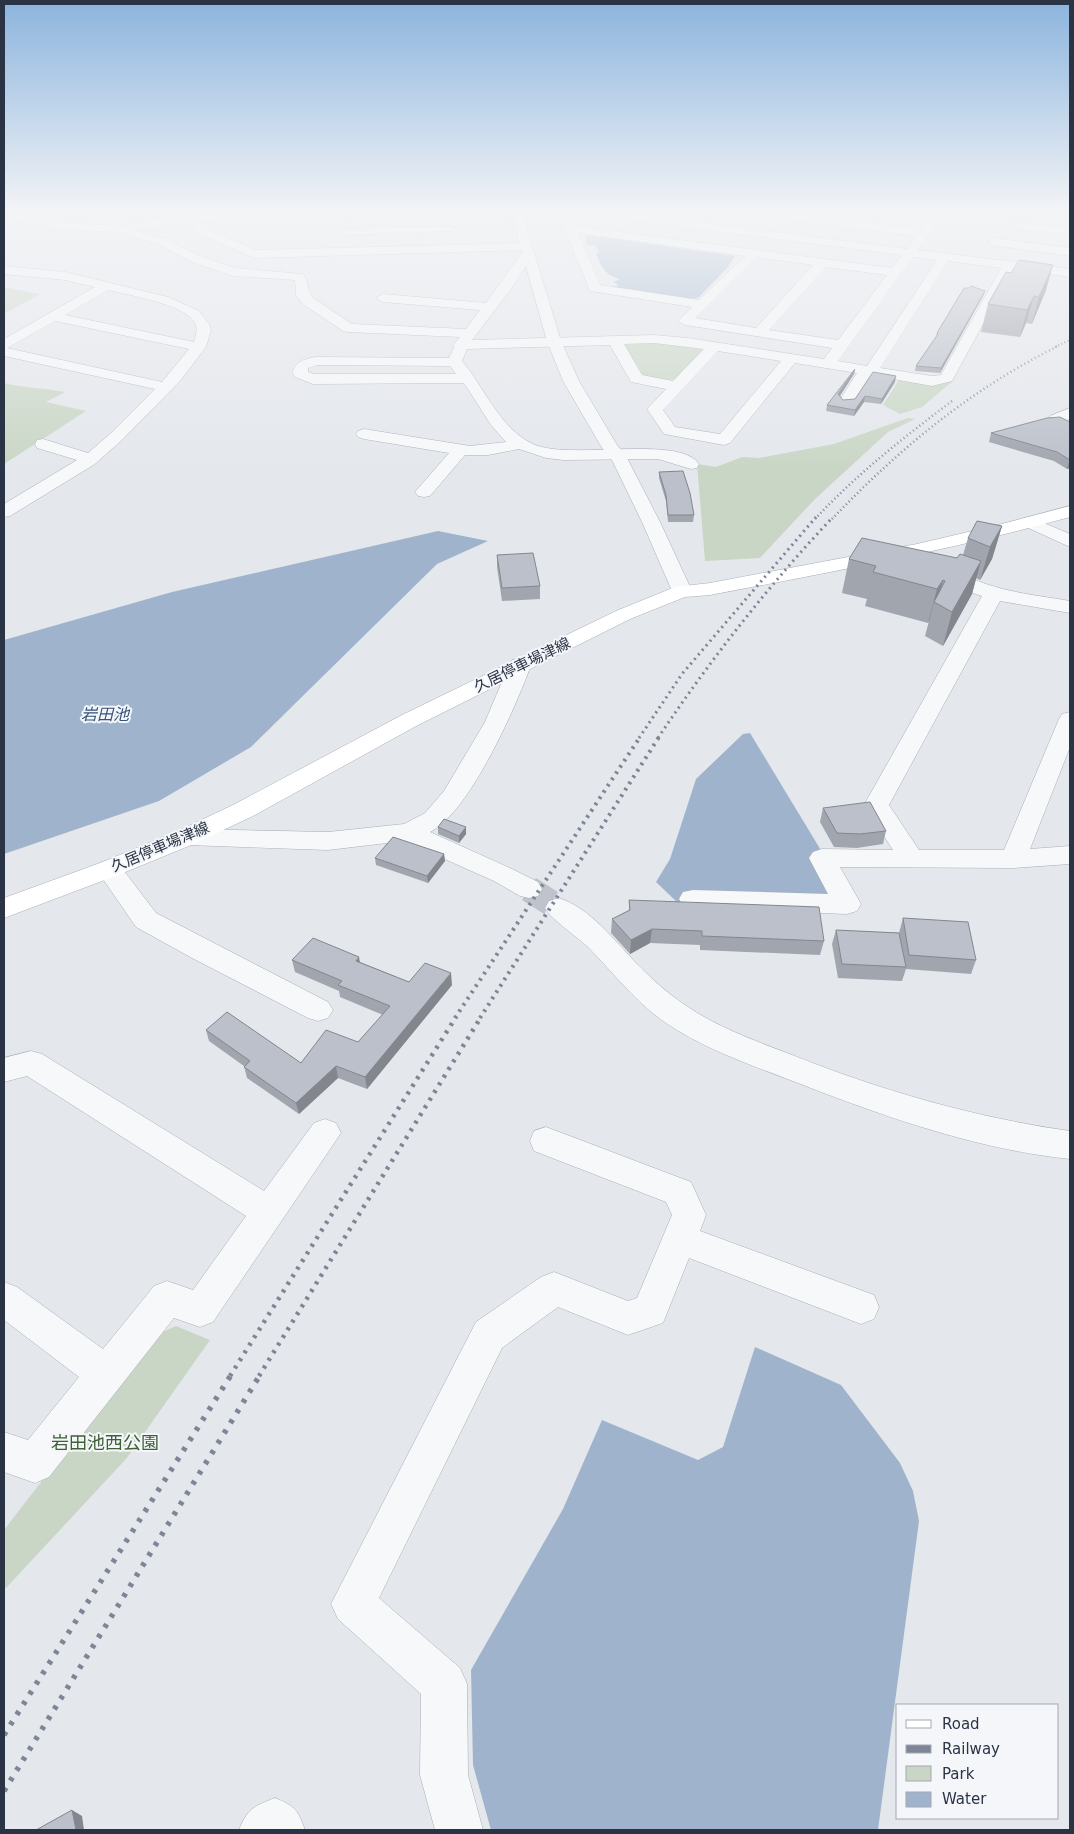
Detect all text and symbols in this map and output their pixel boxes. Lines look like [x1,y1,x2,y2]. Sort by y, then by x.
street label: 久居停車場津線 [471,634,573,696]
water label: 岩田池 [81,705,131,724]
street label: 久居停車場津線 [108,818,212,876]
park label: 岩田池西公園 [51,1432,159,1453]
legend [896,1704,1059,1819]
text: Road [942,1715,980,1733]
text: Railway [942,1740,1000,1758]
text: Park [942,1765,975,1783]
text: Water [942,1790,987,1808]

